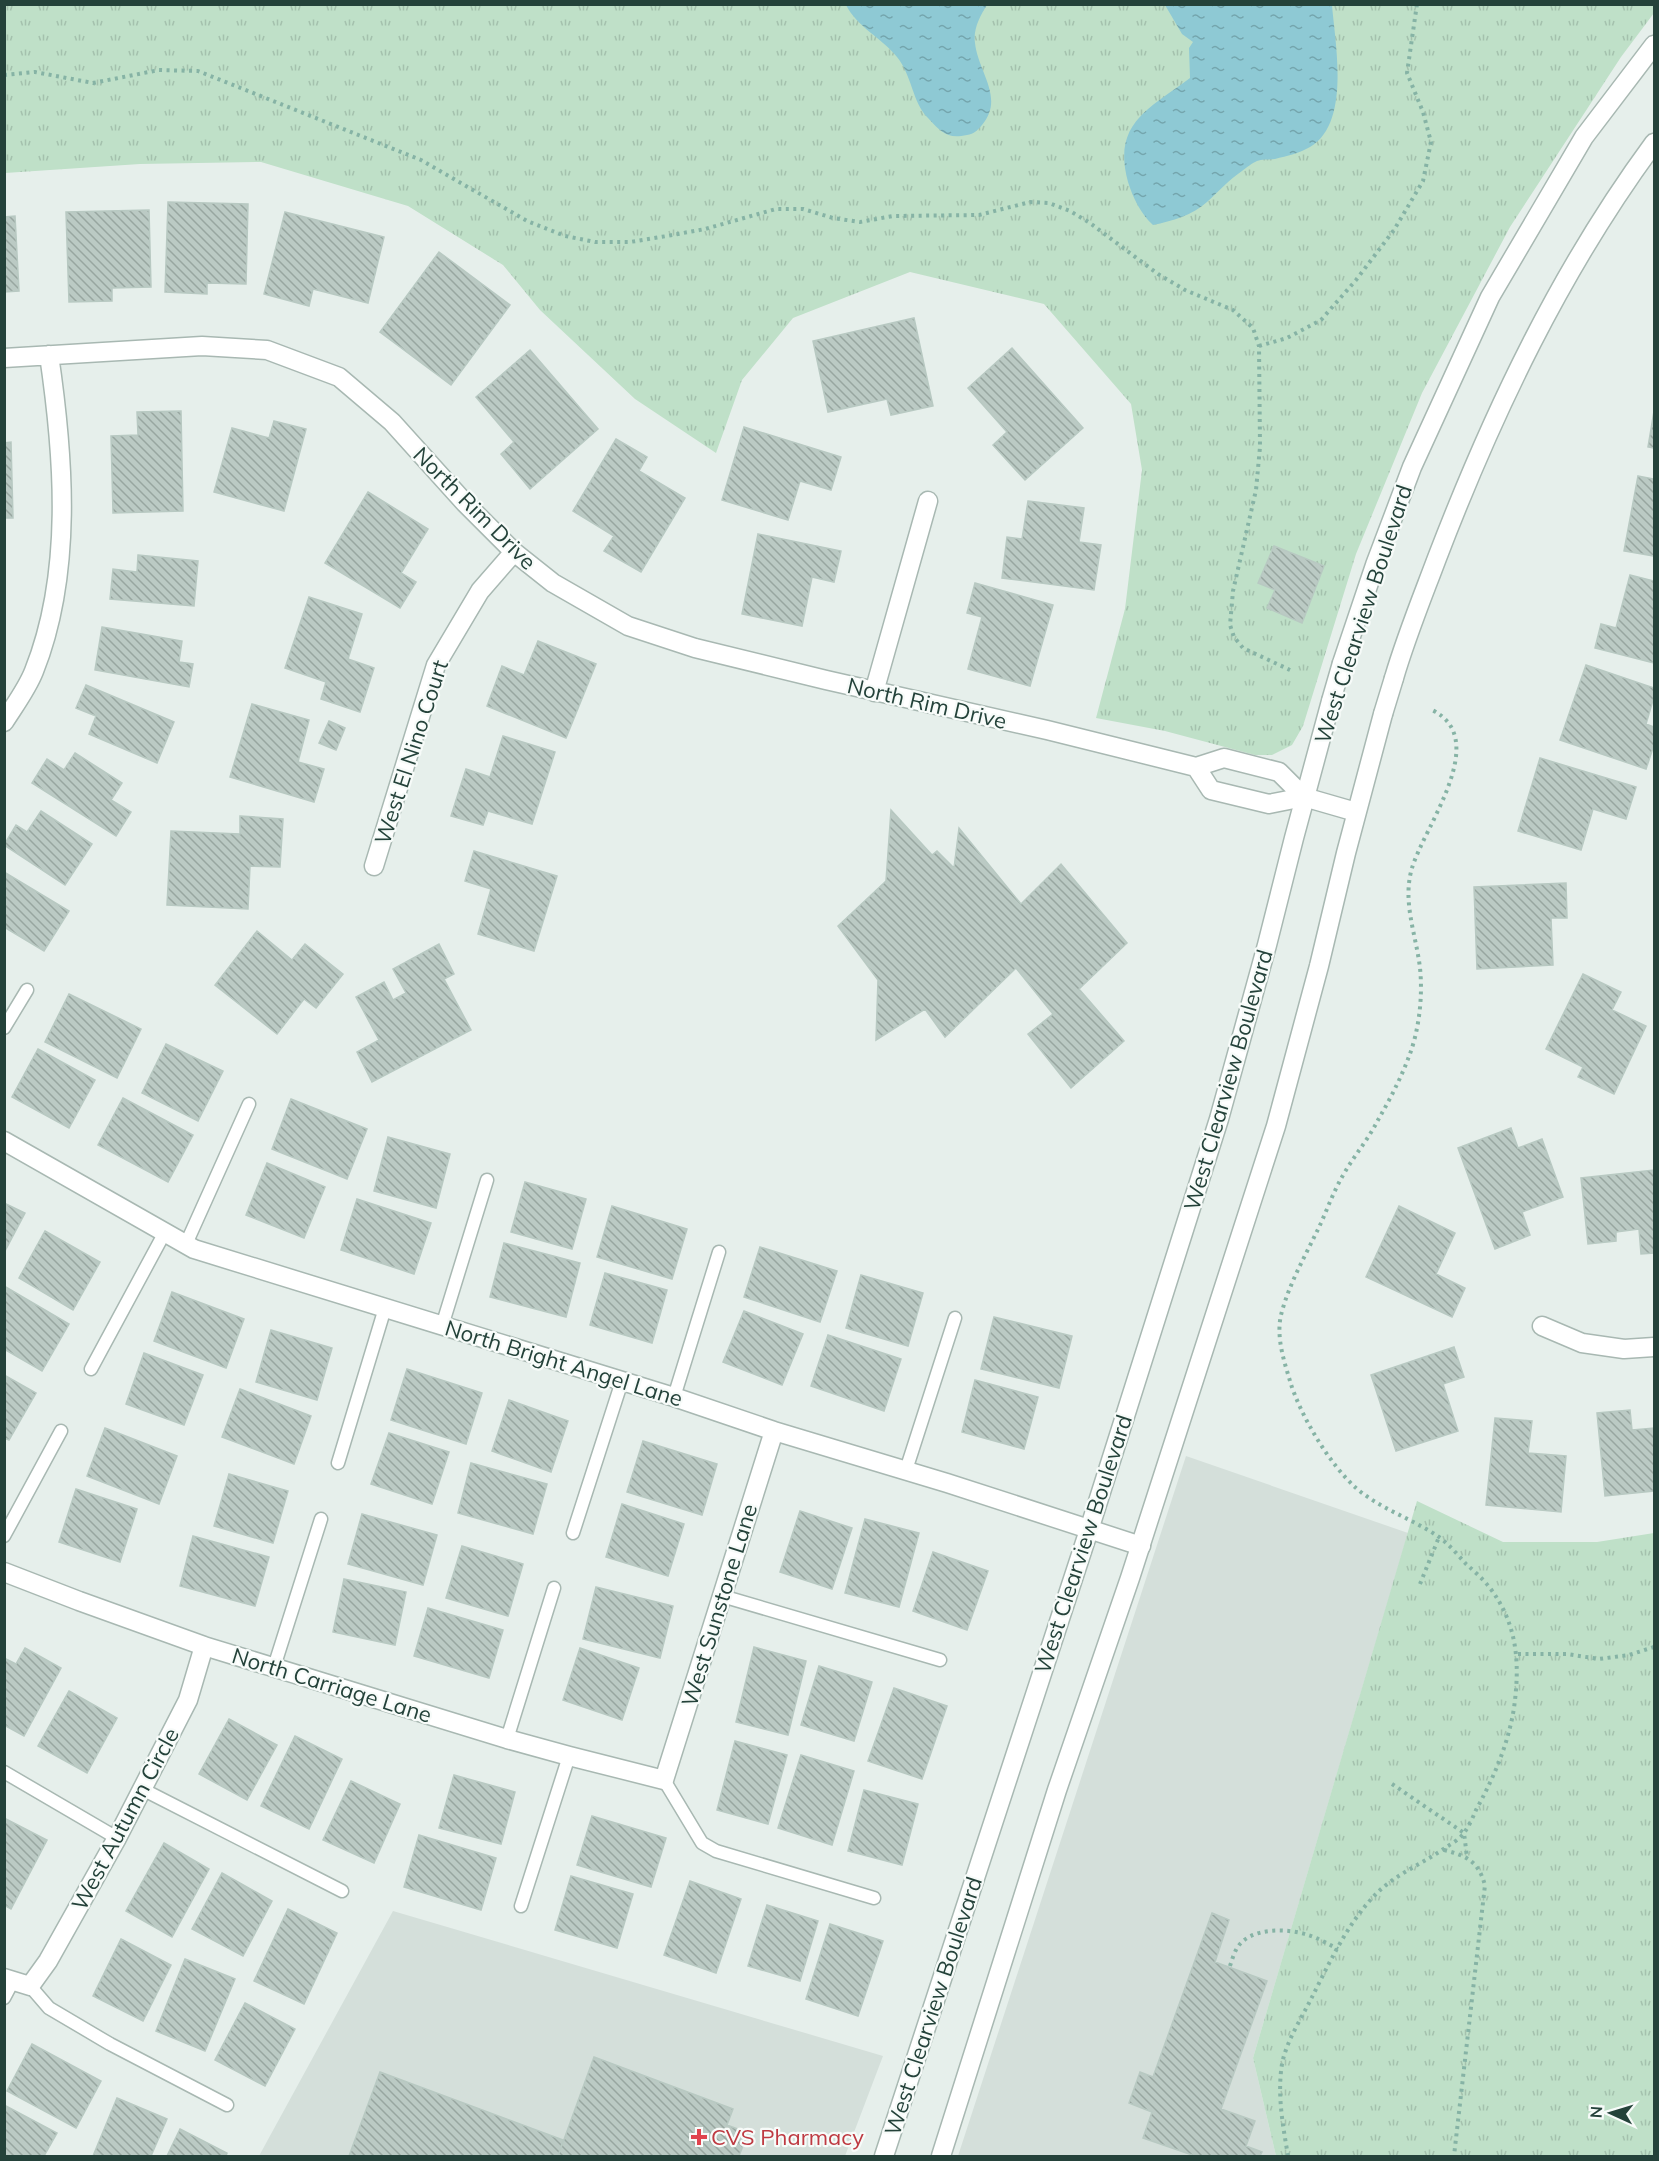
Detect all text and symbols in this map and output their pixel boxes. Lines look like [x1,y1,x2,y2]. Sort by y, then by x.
street label: North Rim Drive [408,441,542,575]
street label: West Clearview Boulevard [1308,481,1418,747]
street label: West El Nino Court [368,656,454,848]
street label: North Rim Drive [845,671,1009,735]
street label: West Clearview Boulevard [1177,946,1279,1214]
street label: North Bright Angel Lane [442,1314,686,1412]
street label: West Clearview Boulevard [1028,1411,1138,1677]
street label: West Sunstone Lane [675,1500,763,1710]
street label: North Carriage Lane [229,1641,435,1729]
street label: West Autumn Circle [65,1723,185,1915]
street label: West Clearview Boulevard [878,1873,988,2139]
north arrow [1581,2083,1641,2143]
text: N [1586,2105,1606,2119]
place label: CVS Pharmacy [711,2123,864,2151]
marker: CVS Pharmacy [692,2130,706,2144]

